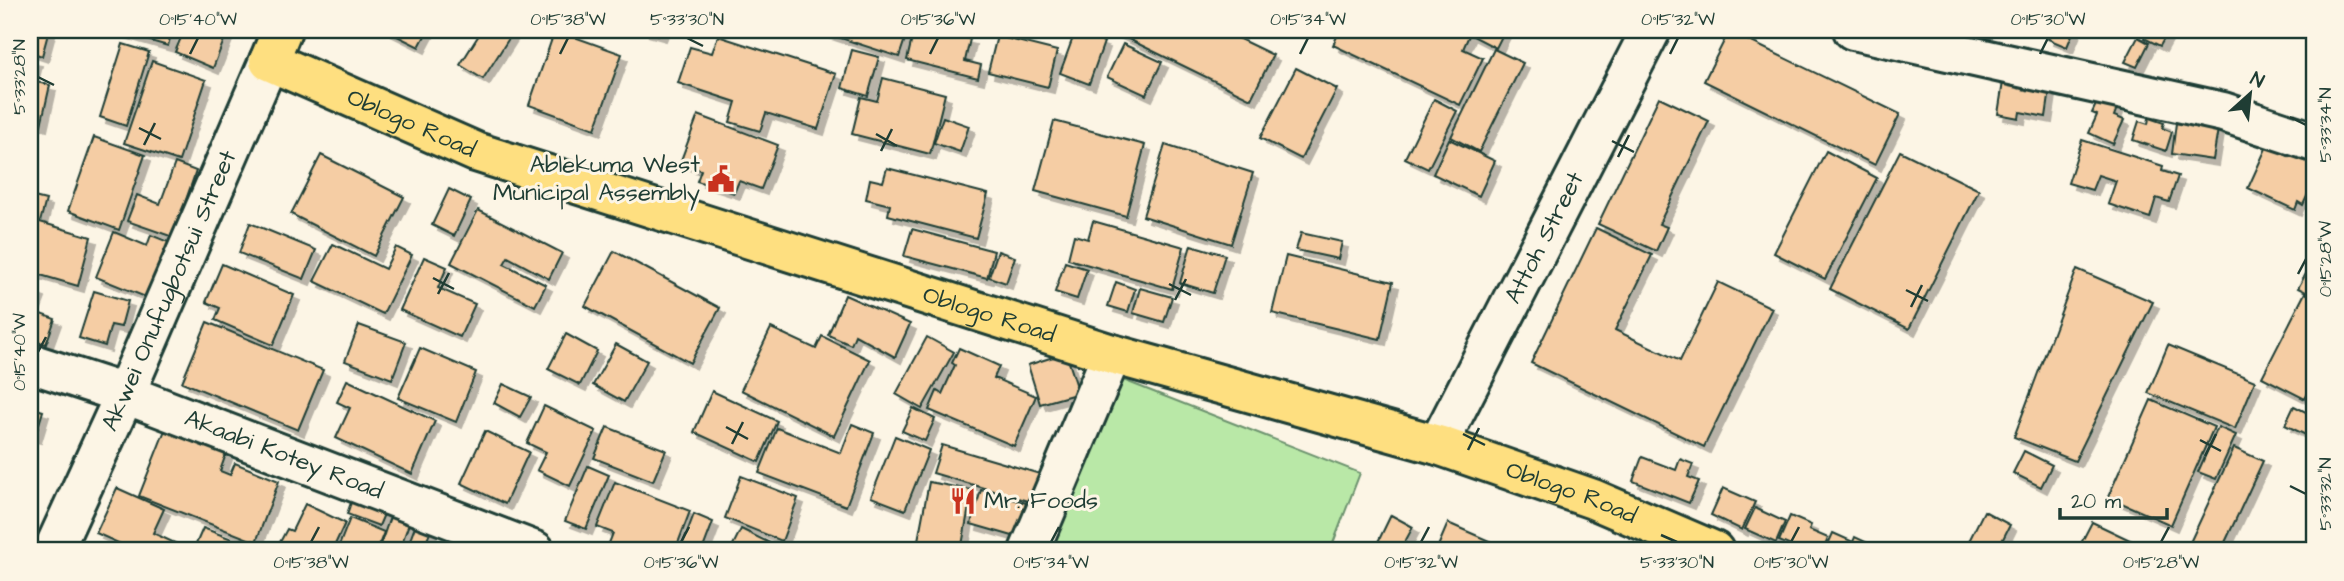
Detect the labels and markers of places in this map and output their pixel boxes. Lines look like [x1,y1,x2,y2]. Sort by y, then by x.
place label: Ablekuma West Municipal Assembly [493,148,700,211]
public building icon: Ablekuma West Municipal Assembly [706,164,736,194]
place label: Mr. Foods [984,484,1098,518]
restaurant icon: Mr. Foods [948,486,978,516]

